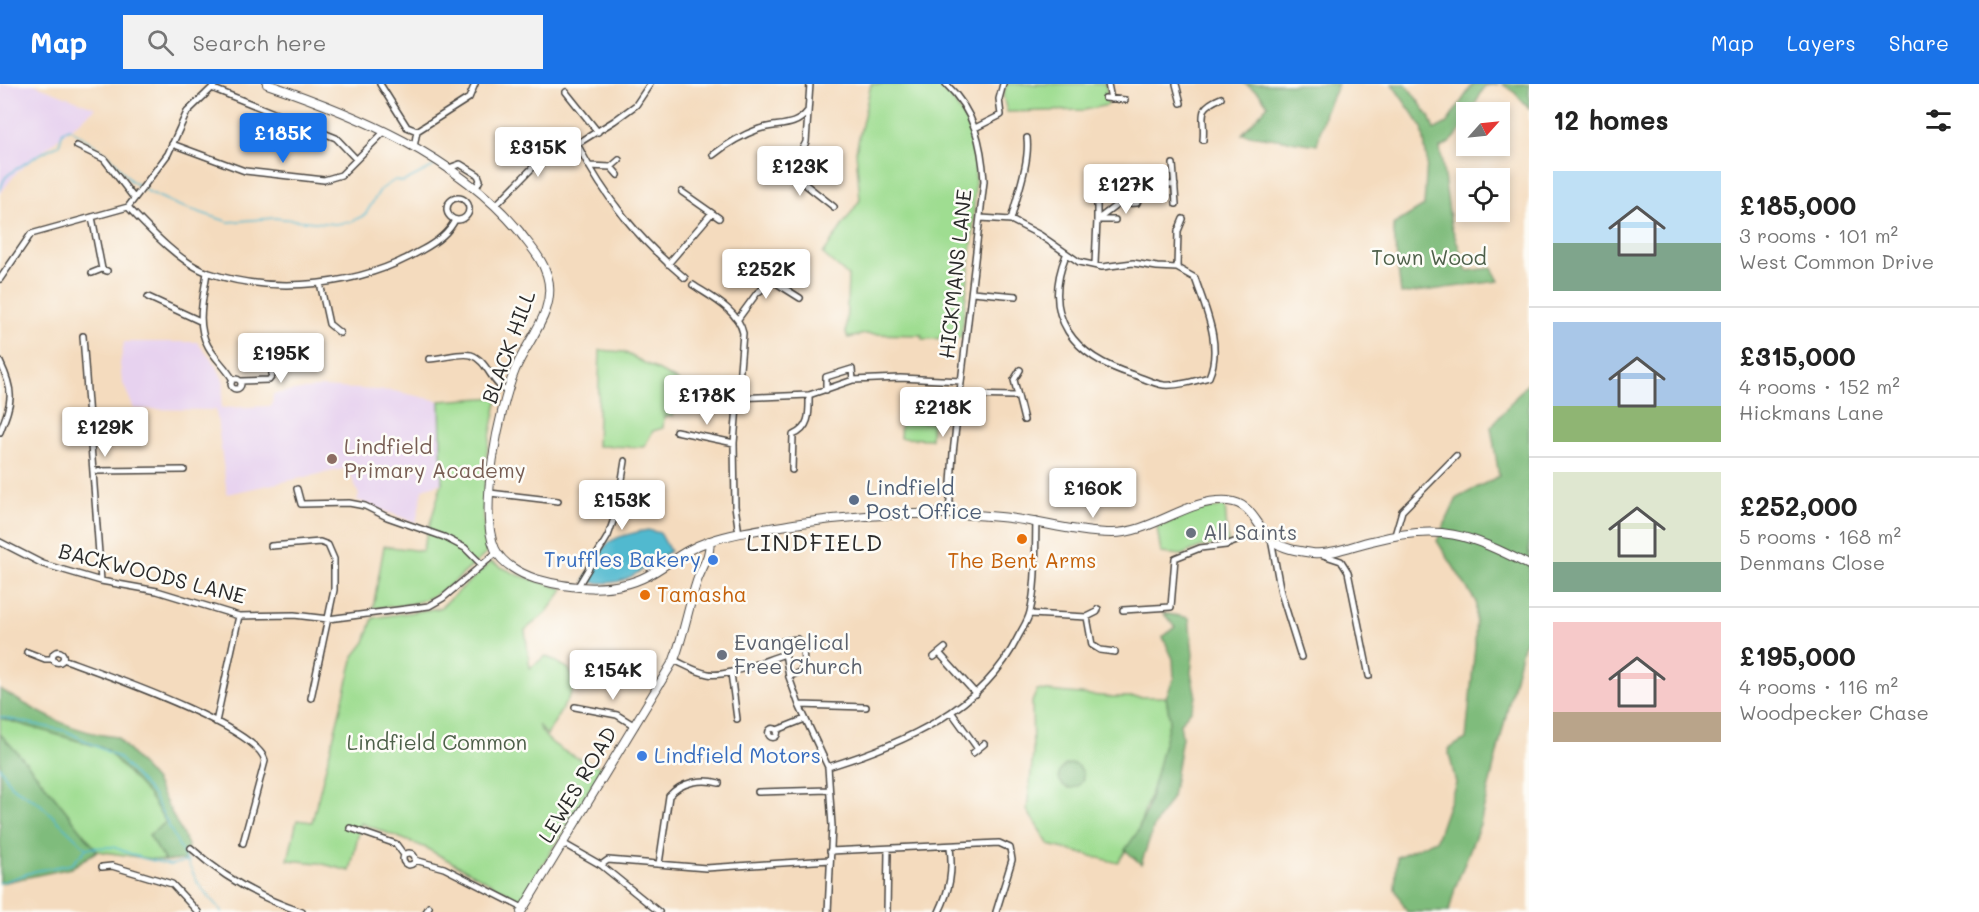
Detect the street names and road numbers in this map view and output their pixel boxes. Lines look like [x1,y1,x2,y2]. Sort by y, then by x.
street label: HICKMANS LANE [932,188,977,360]
street label: BLACK HILL [475,286,540,407]
street label: BACKWOODS LANE [56,536,249,609]
street label: LEWES ROAD [531,721,622,847]

